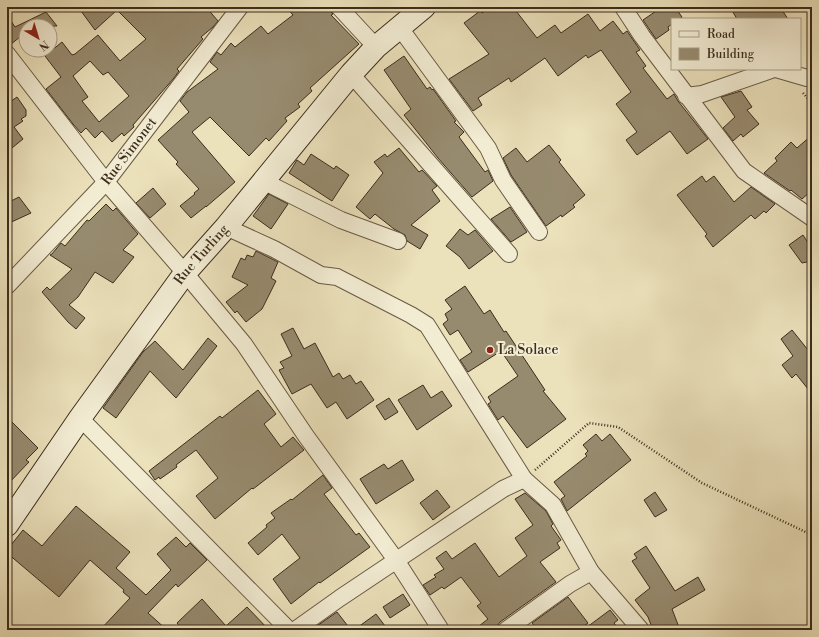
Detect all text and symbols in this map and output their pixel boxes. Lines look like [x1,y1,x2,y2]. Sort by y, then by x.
north arrow [18,18,58,58]
legend [671,18,801,70]
text: Road [707,27,735,42]
text: N [36,37,51,53]
text: Building [706,47,755,62]
street label: Rue Simonet [98,114,161,189]
street label: Rue Turling [170,220,233,289]
place label: La Solace [498,341,559,359]
marker: La Solace [485,345,495,355]

